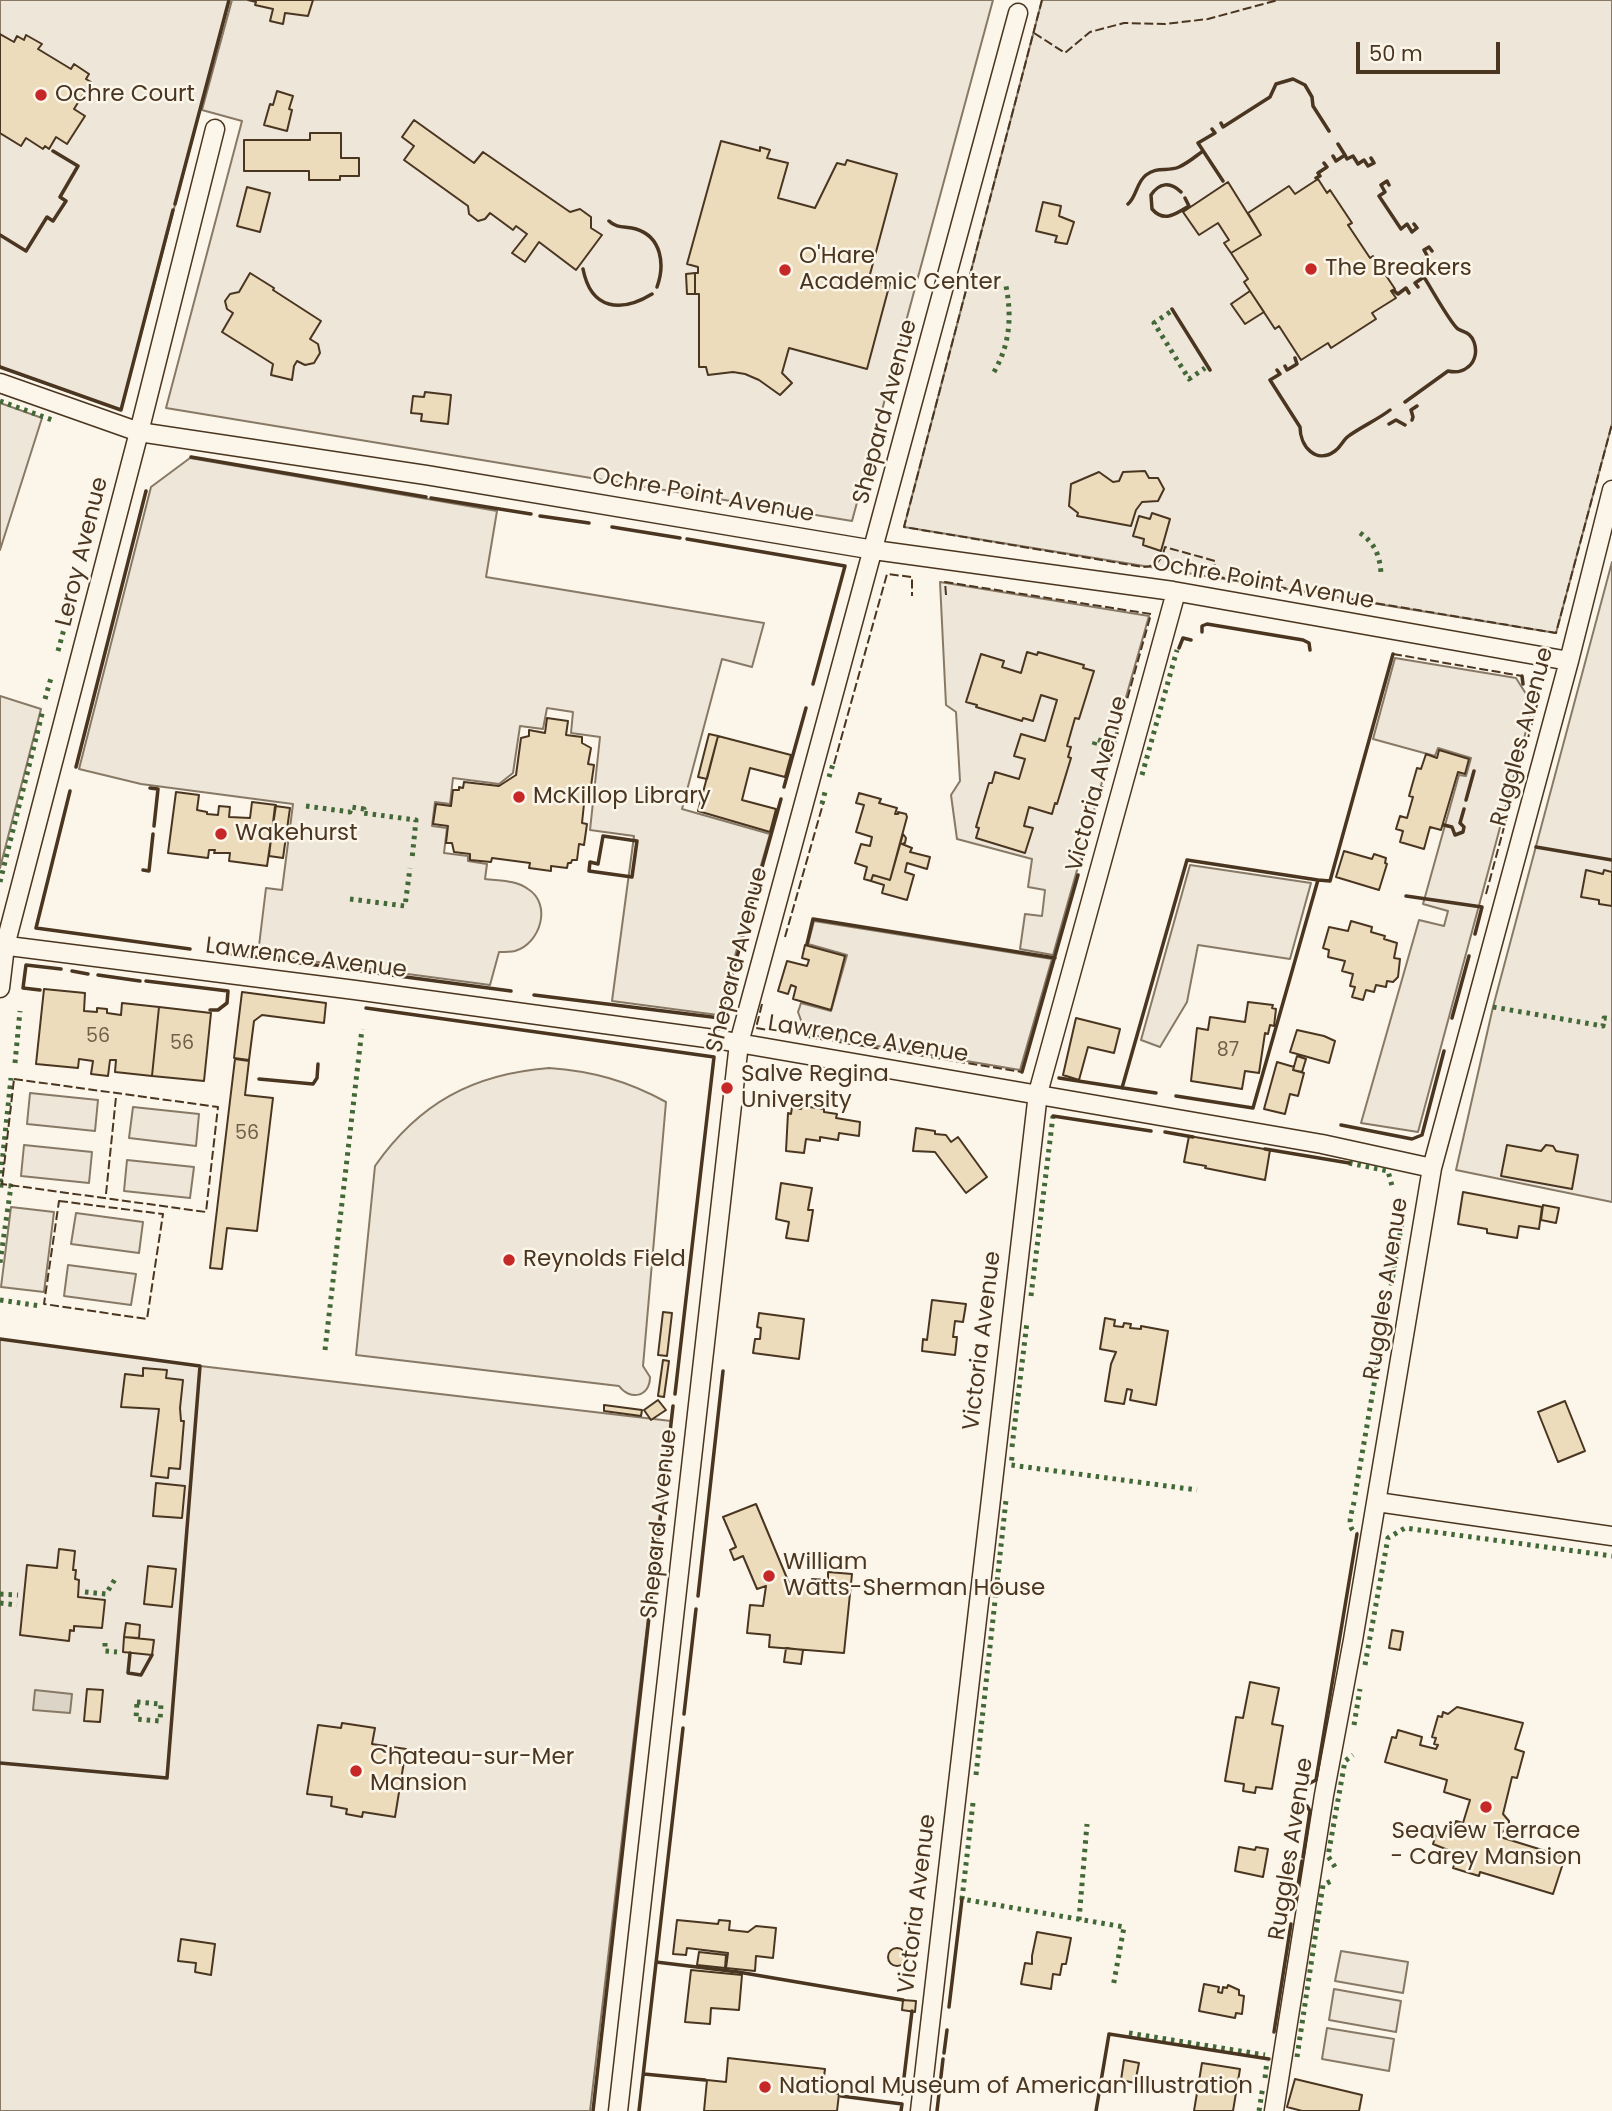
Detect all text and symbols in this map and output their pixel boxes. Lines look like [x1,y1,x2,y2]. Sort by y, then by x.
scale bar [1360,28,1504,72]
text: 50 m [1369,39,1423,68]
place label: Ochre Court [55,81,195,109]
marker: Ochre Court [33,87,49,103]
place label: O'Hare Academic Center [799,243,1001,297]
place label: The Breakers [1325,255,1472,283]
marker: The Breakers [1303,261,1319,277]
marker: O'Hare Academic Center [777,262,793,278]
street label: Shepard Avenue [848,317,924,507]
street label: Ochre Point Avenue [590,463,816,529]
street label: Leroy Avenue [51,474,115,630]
street label: Ochre Point Avenue [1150,550,1376,616]
street label: Ruggles Avenue [1486,644,1560,830]
street label: Victoria Avenue [1061,693,1135,875]
place label: McKillop Library [533,783,711,811]
marker: McKillop Library [511,789,527,805]
place label: Wakehurst [235,820,357,848]
marker: Wakehurst [213,826,229,842]
street label: Shepard Avenue [702,864,774,1056]
street label: Lawrence Avenue [204,933,408,985]
street label: Lawrence Avenue [766,1011,970,1069]
house number: 56 [86,1026,110,1048]
house number: 56 [170,1033,194,1055]
house number: 87 [1217,1040,1239,1062]
place label: Salve Regina University [741,1061,889,1115]
marker: Salve Regina University [719,1080,735,1096]
house number: 56 [235,1123,259,1145]
street label: Ruggles Avenue [1359,1196,1415,1382]
place label: Reynolds Field [523,1246,686,1274]
street label: Victoria Avenue [958,1250,1008,1432]
marker: Reynolds Field [501,1252,517,1268]
street label: Shepard Avenue [636,1428,684,1620]
place label: William Watts-Sherman House [783,1549,1045,1603]
marker: William Watts-Sherman House [761,1568,777,1584]
place label: Chateau-sur-Mer Mansion [370,1744,574,1798]
street label: Ruggles Avenue [1264,1756,1320,1942]
marker: Chateau-sur-Mer Mansion [348,1763,364,1779]
marker: Seaview Terrace - Carey Mansion [1478,1799,1494,1815]
street label: Victoria Avenue [893,1813,943,1995]
place label: Seaview Terrace - Carey Mansion [1390,1818,1582,1872]
place label: National Museum of American Illustration [779,2073,1253,2101]
marker: National Museum of American Illustration [757,2079,773,2095]

